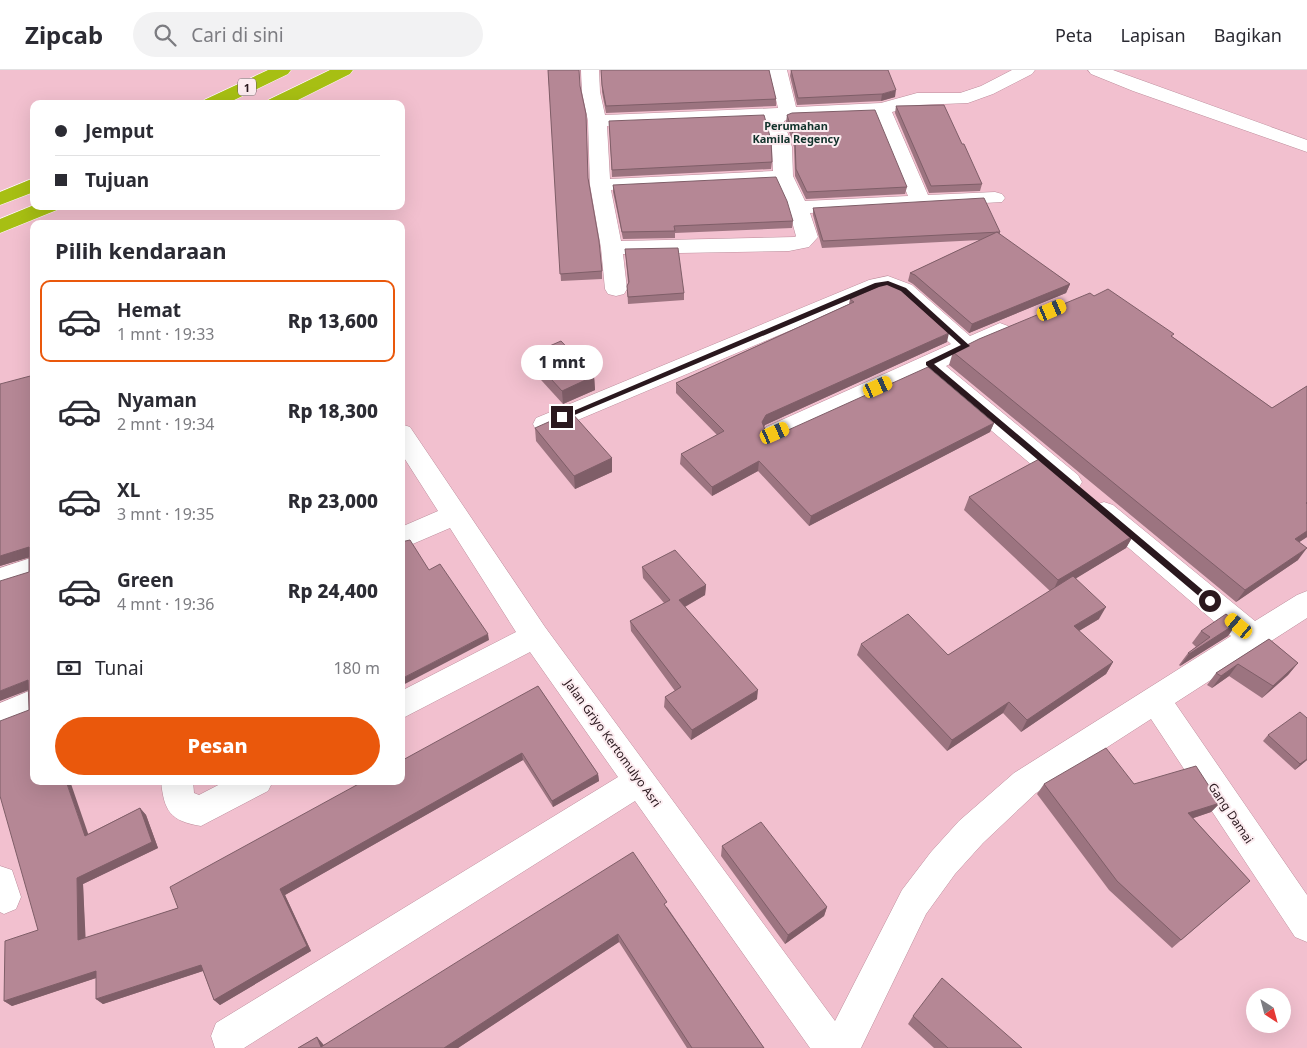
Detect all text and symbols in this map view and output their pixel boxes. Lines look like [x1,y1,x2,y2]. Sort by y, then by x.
search box [133,12,483,57]
text: Zipcab [25,18,103,51]
icon: search [151,21,179,49]
text: Cari di sini [191,22,284,48]
text: Peta [1055,23,1093,47]
text: Lapisan [1121,23,1186,47]
text: Bagikan [1214,23,1282,47]
road number: 1 [238,78,256,96]
text: Jemput [85,118,154,144]
district label: Perumahan Kamila Regency [752,118,840,146]
text: Tujuan [85,167,149,193]
text: Pilih kendaraan [55,235,227,265]
text: Hemat [117,297,181,323]
car [1035,297,1068,323]
icon: car [57,299,102,344]
text: Rp 13,600 [288,308,378,334]
text: 1 mnt · 19:33 [117,323,214,345]
callout: 1 mnt [521,344,603,380]
text: 1 mnt [539,351,585,373]
car [861,374,894,400]
text: Nyaman [117,387,197,413]
icon: car [57,389,102,434]
text: Rp 18,300 [288,398,378,424]
route end [551,406,573,428]
text: 2 mnt · 19:34 [117,413,214,435]
car [758,420,791,446]
text: XL [117,477,140,503]
icon: car [57,479,102,524]
text: Rp 23,000 [288,488,378,514]
text: 3 mnt · 19:35 [117,503,214,525]
text: Green [117,567,174,593]
icon: car [57,569,102,614]
text: Rp 24,400 [288,578,378,604]
route start [1199,590,1221,612]
text: 4 mnt · 19:36 [117,593,214,615]
car [1222,611,1255,641]
icon: cash [55,654,83,682]
text: Tunai [95,655,144,681]
text: 180 m [333,657,380,679]
street label: Jalan Griyo Kertomulyo Asri [560,675,665,810]
button: Pesan [55,717,380,775]
street label: Gang Damai [1204,779,1258,847]
north arrow [1246,988,1291,1032]
map controls [1246,988,1291,1033]

